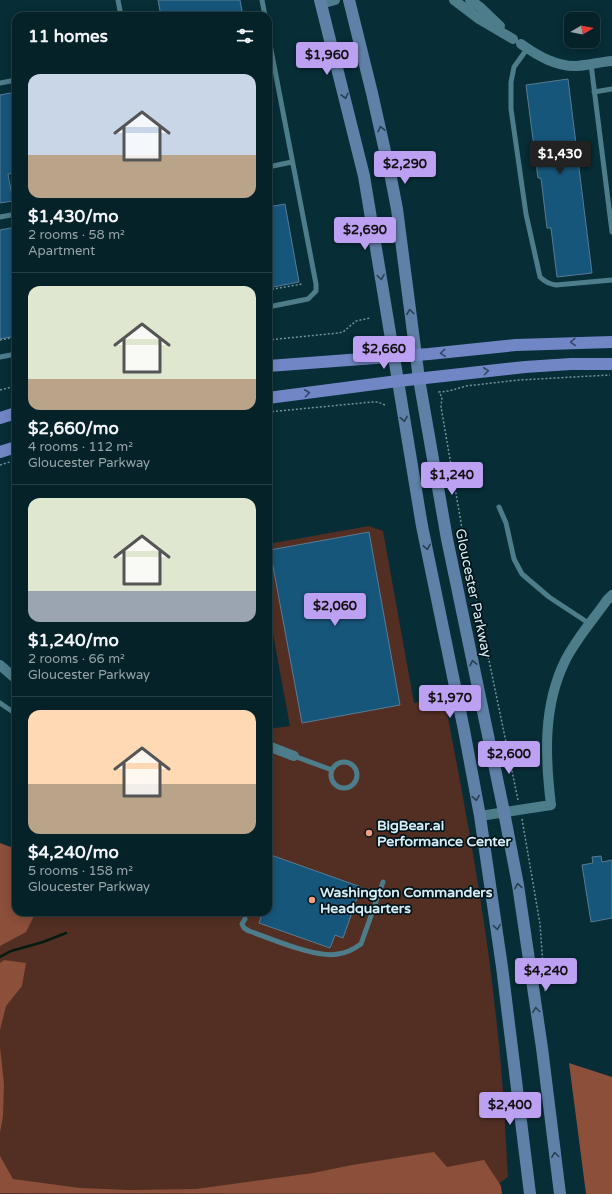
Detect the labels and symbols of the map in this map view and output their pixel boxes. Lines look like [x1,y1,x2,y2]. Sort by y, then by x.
north arrow [564,12,600,48]
pin: $1,960 [294,42,360,76]
one-way arrow [340,93,348,99]
one-way arrow [377,126,385,132]
pin: $1,430 [527,141,593,175]
pin: $2,290 [372,151,438,185]
pin: $2,690 [332,217,398,251]
one-way arrow [377,274,385,280]
one-way arrow [406,309,415,315]
pin: $2,660 [351,336,417,370]
one-way arrow [570,338,576,347]
one-way arrow [440,348,447,357]
one-way arrow [483,367,489,376]
one-way arrow [304,389,310,398]
one-way arrow [399,416,408,422]
pin: $1,240 [419,462,485,496]
street label: Gloucester Parkway [452,527,496,660]
one-way arrow [422,544,430,550]
pin: $2,060 [302,593,368,627]
one-way arrow [469,659,477,666]
pin: $1,970 [417,685,483,719]
pin: $2,600 [476,741,542,775]
one-way arrow [472,795,480,801]
place label: BigBear.ai Performance Center [377,817,511,850]
marker: BigBear.ai Performance Center [364,828,374,838]
one-way arrow [514,883,523,889]
place label: Washington Commanders Headquarters [320,884,493,917]
marker: Washington Commanders Headquarters [307,895,317,905]
one-way arrow [492,924,501,930]
pin: $4,240 [513,958,579,992]
one-way arrow [532,1007,541,1013]
pin: $2,400 [477,1092,543,1126]
one-way arrow [551,1152,560,1158]

